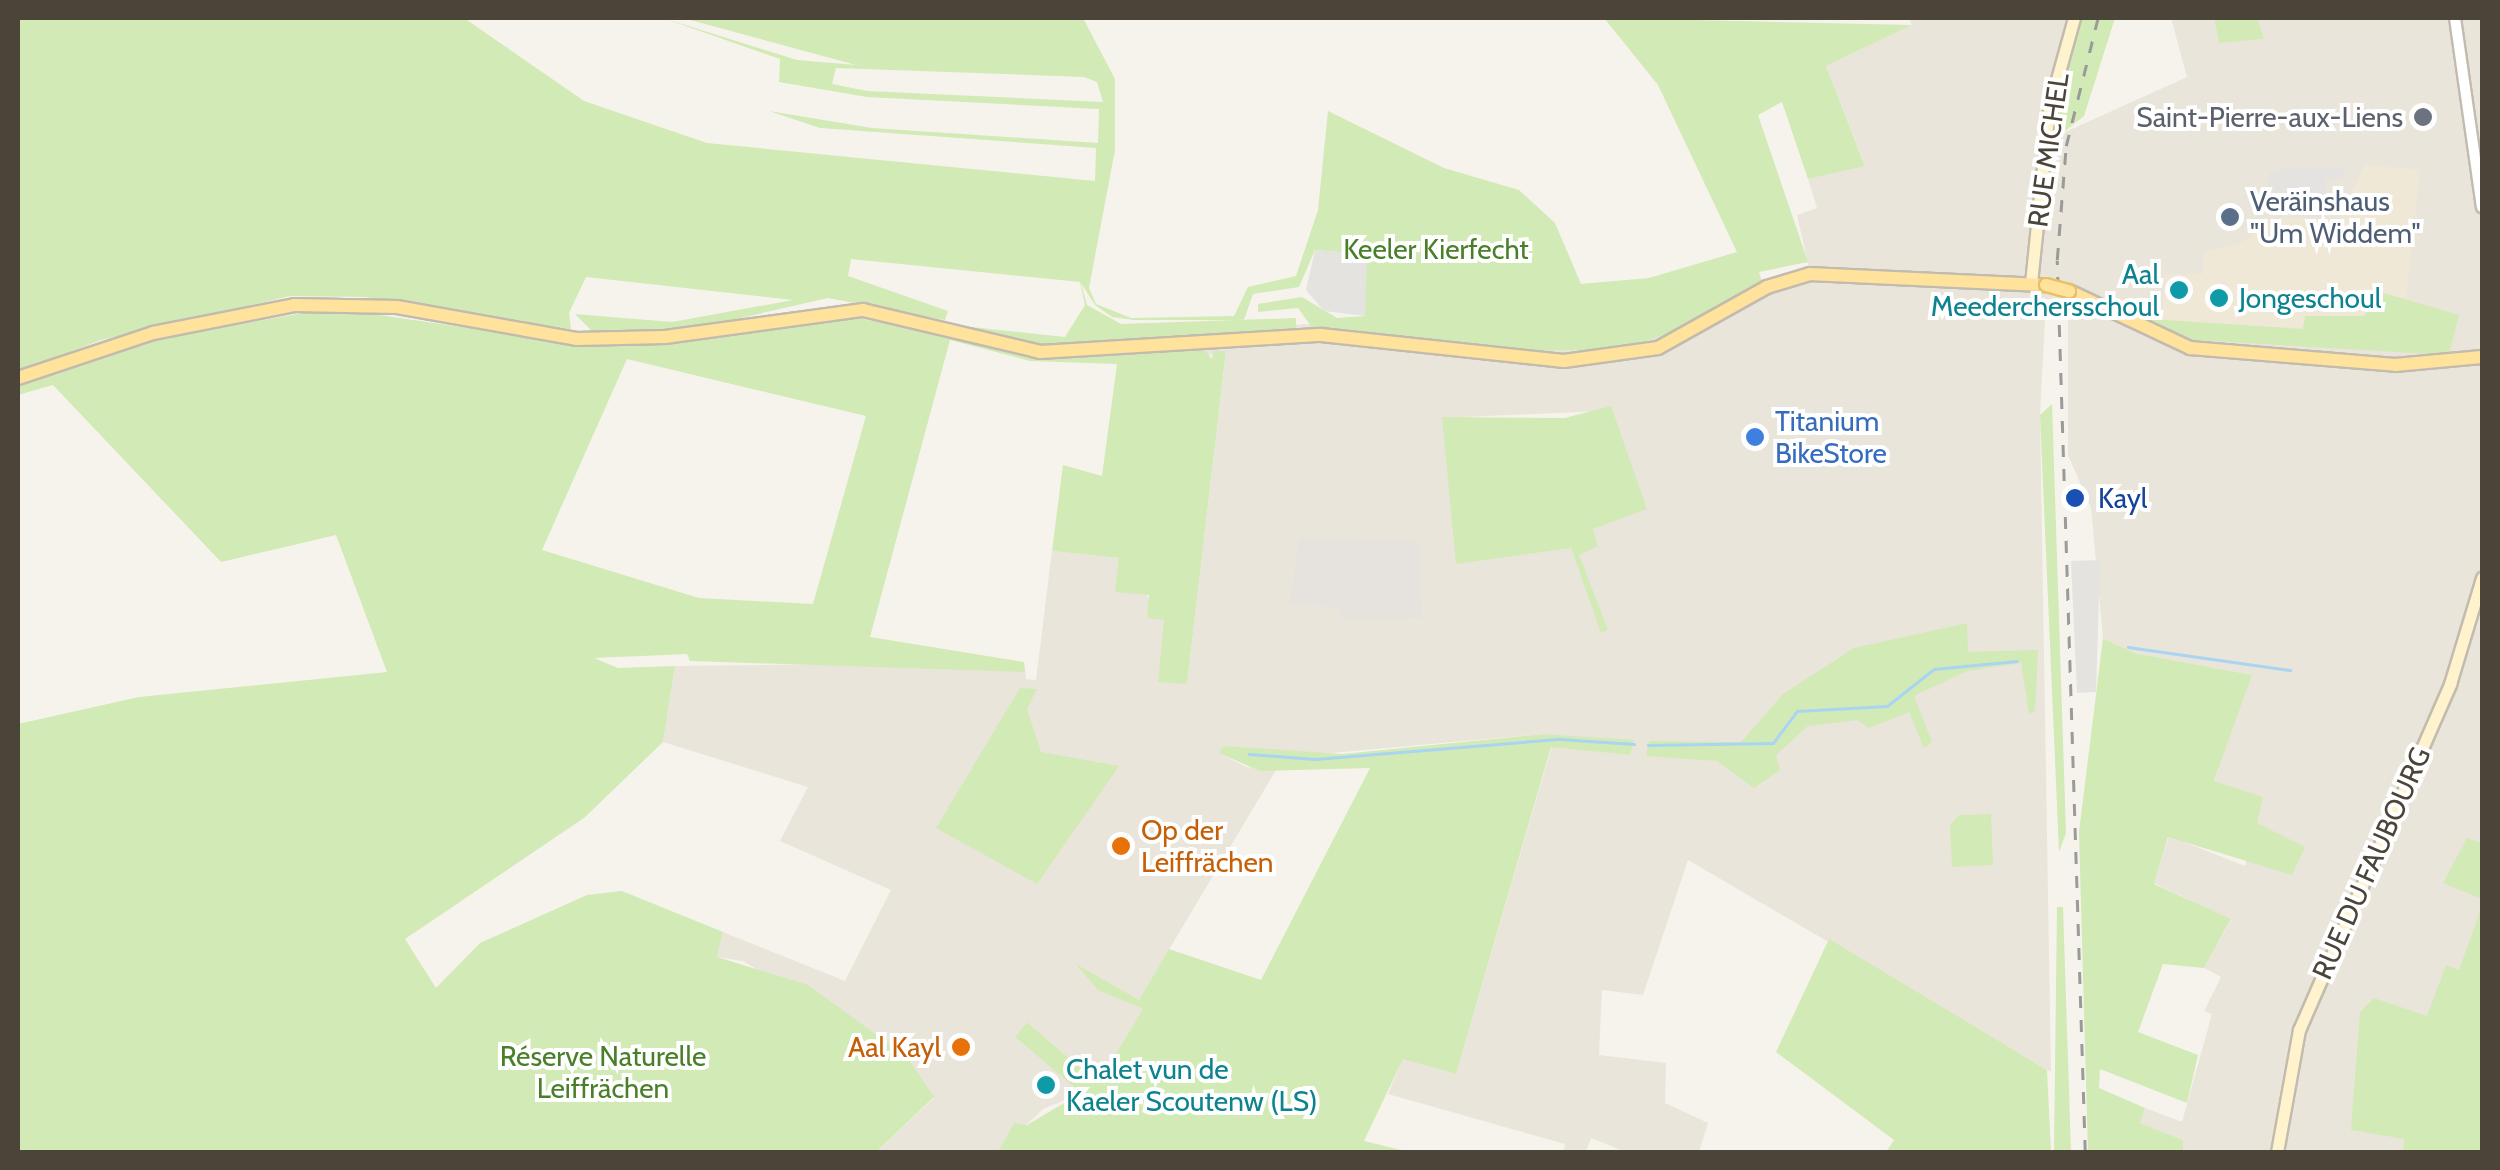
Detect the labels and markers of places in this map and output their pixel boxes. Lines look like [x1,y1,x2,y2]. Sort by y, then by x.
place label: Saint-Pierre-aux-Liens [2136,100,2403,134]
marker: Saint-Pierre-aux-Liens [2412,106,2434,128]
place label: Veräinshaus "Um Widdem" [2250,184,2420,250]
marker: Veräinshaus "Um Widdem" [2219,206,2241,228]
place label: Aal Meederchersschoul [1931,257,2159,323]
marker: Aal Meederchersschoul [2168,279,2190,301]
place label: Jongeschoul [2239,281,2381,315]
marker: Jongeschoul [2208,287,2230,309]
place label: Titanium BikeStore [1775,404,1887,470]
marker: Titanium BikeStore [1744,426,1766,448]
place label: Kayl [2098,481,2147,515]
marker: Kayl [2062,485,2088,511]
place label: Op der Leiffrächen [1141,813,1274,879]
marker: Op der Leiffrächen [1110,835,1132,857]
place label: Aal Kayl [848,1030,941,1064]
marker: Aal Kayl [950,1036,972,1058]
place label: Chalet vun de Kaeler Scoutenw (LS) [1066,1052,1317,1118]
marker: Chalet vun de Kaeler Scoutenw (LS) [1035,1074,1057,1096]

